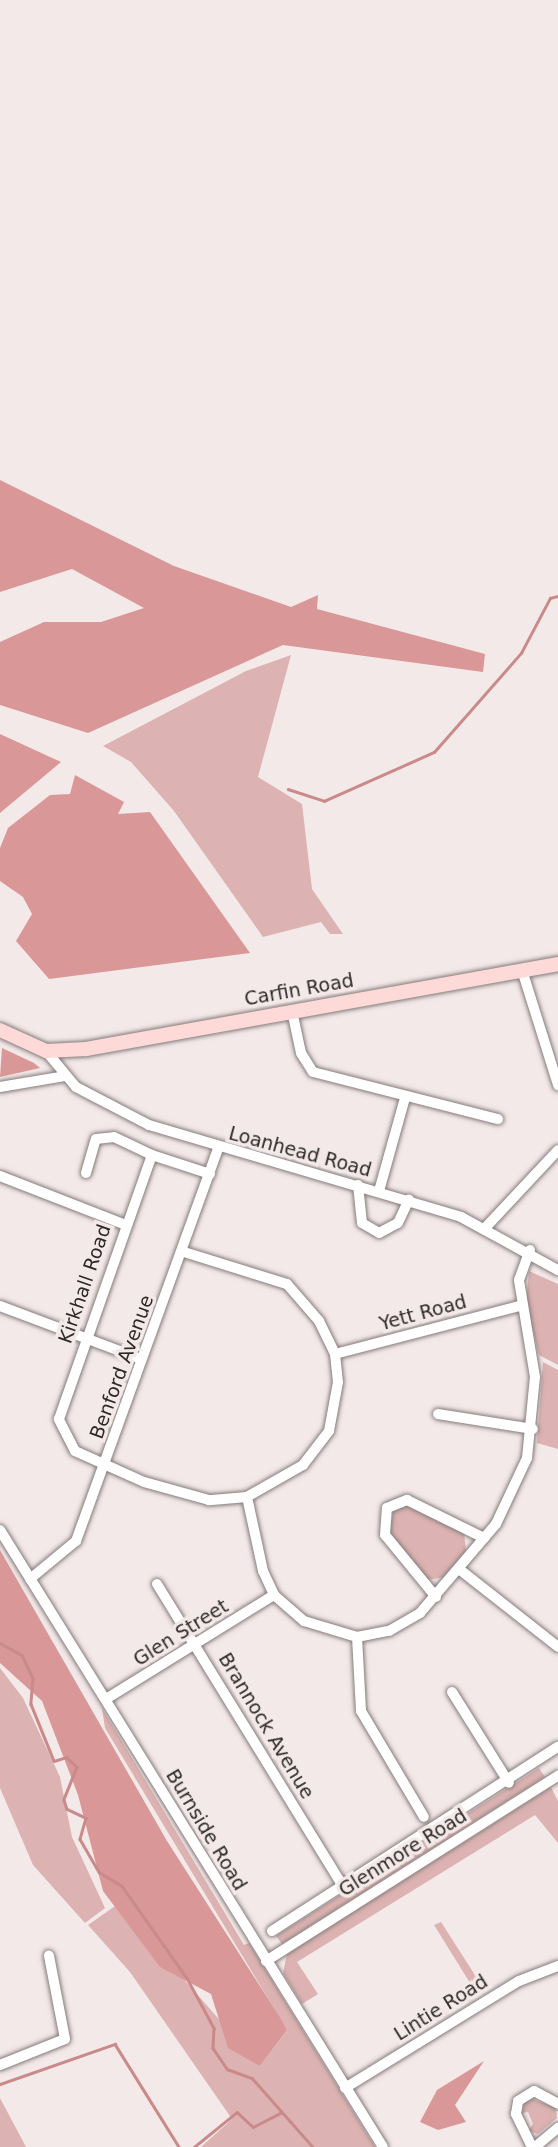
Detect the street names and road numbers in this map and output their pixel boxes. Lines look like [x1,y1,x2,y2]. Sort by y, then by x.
street label: Carfin Road [243,969,355,1011]
street label: Loanhead Road [226,1122,374,1182]
street label: Kirkhall Road [54,1221,116,1347]
street label: Yett Road [377,1290,469,1336]
street label: Benford Avenue [85,1292,159,1442]
street label: Glen Street [129,1595,233,1671]
street label: Brannock Avenue [213,1649,319,1803]
street label: Burnside Road [161,1765,251,1895]
street label: Glenmore Road [335,1804,471,1902]
street label: Lintie Road [390,1970,492,2046]

